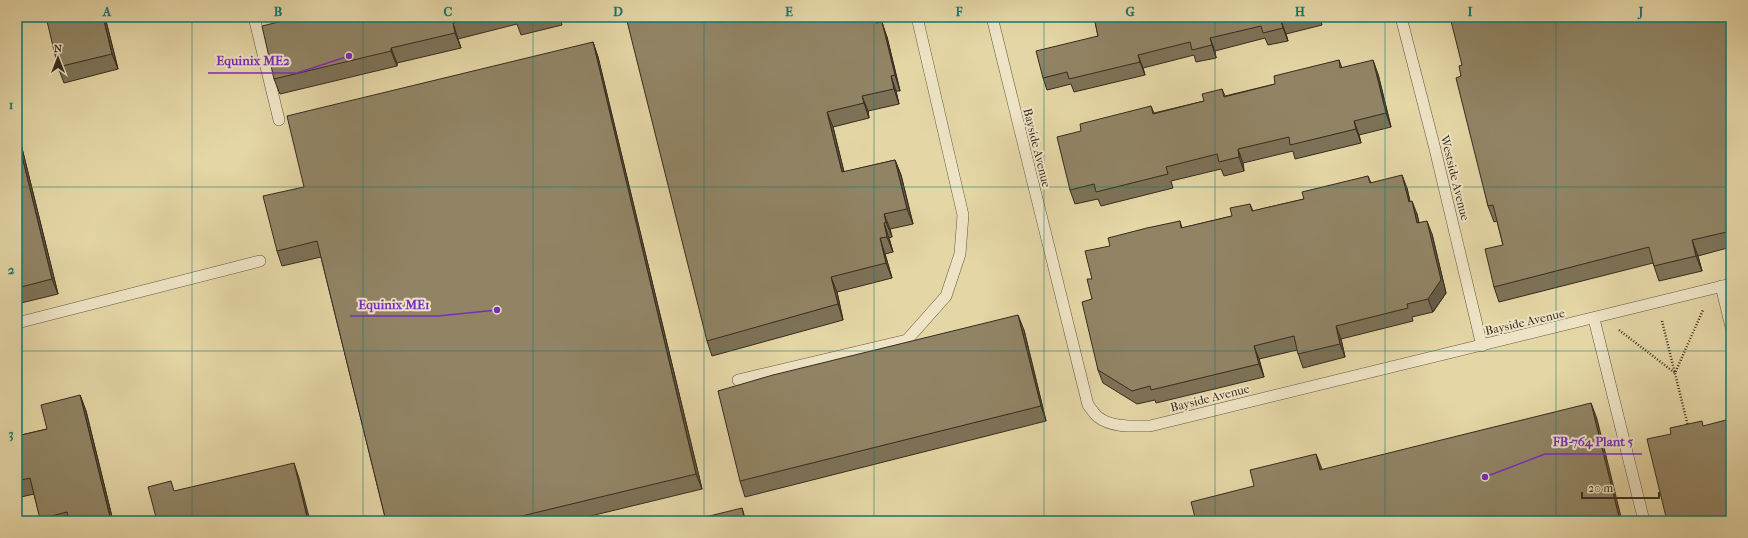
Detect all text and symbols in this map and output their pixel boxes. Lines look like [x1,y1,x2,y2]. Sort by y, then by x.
text: A [102,4,112,19]
text: B [274,4,283,19]
text: C [444,4,453,19]
text: D [613,4,623,19]
text: E [785,4,793,19]
text: F [955,4,963,19]
text: G [1125,4,1135,19]
text: H [1295,4,1306,19]
text: I [1467,4,1473,19]
text: J [1637,4,1644,20]
north arrow [38,38,78,78]
text: N [54,42,63,55]
callout: Equinix ME2 [208,48,297,73]
text: Equinix ME2 [216,53,290,69]
text: 1 [9,97,14,112]
street label: Bayside Avenue [1020,107,1054,189]
street label: Westside Avenue [1437,133,1472,222]
text: 2 [8,262,15,277]
callout: Equinix ME1 [350,291,438,316]
text: Equinix ME1 [358,297,430,313]
street label: Bayside Avenue [1484,306,1566,338]
street label: Bayside Avenue [1169,381,1251,415]
text: 3 [8,426,14,442]
callout: FB-764 Plant 5 [1545,429,1642,454]
text: FB-764 Plant 5 [1552,434,1634,450]
scale bar [1582,474,1659,500]
text: 20 m [1588,481,1613,495]

